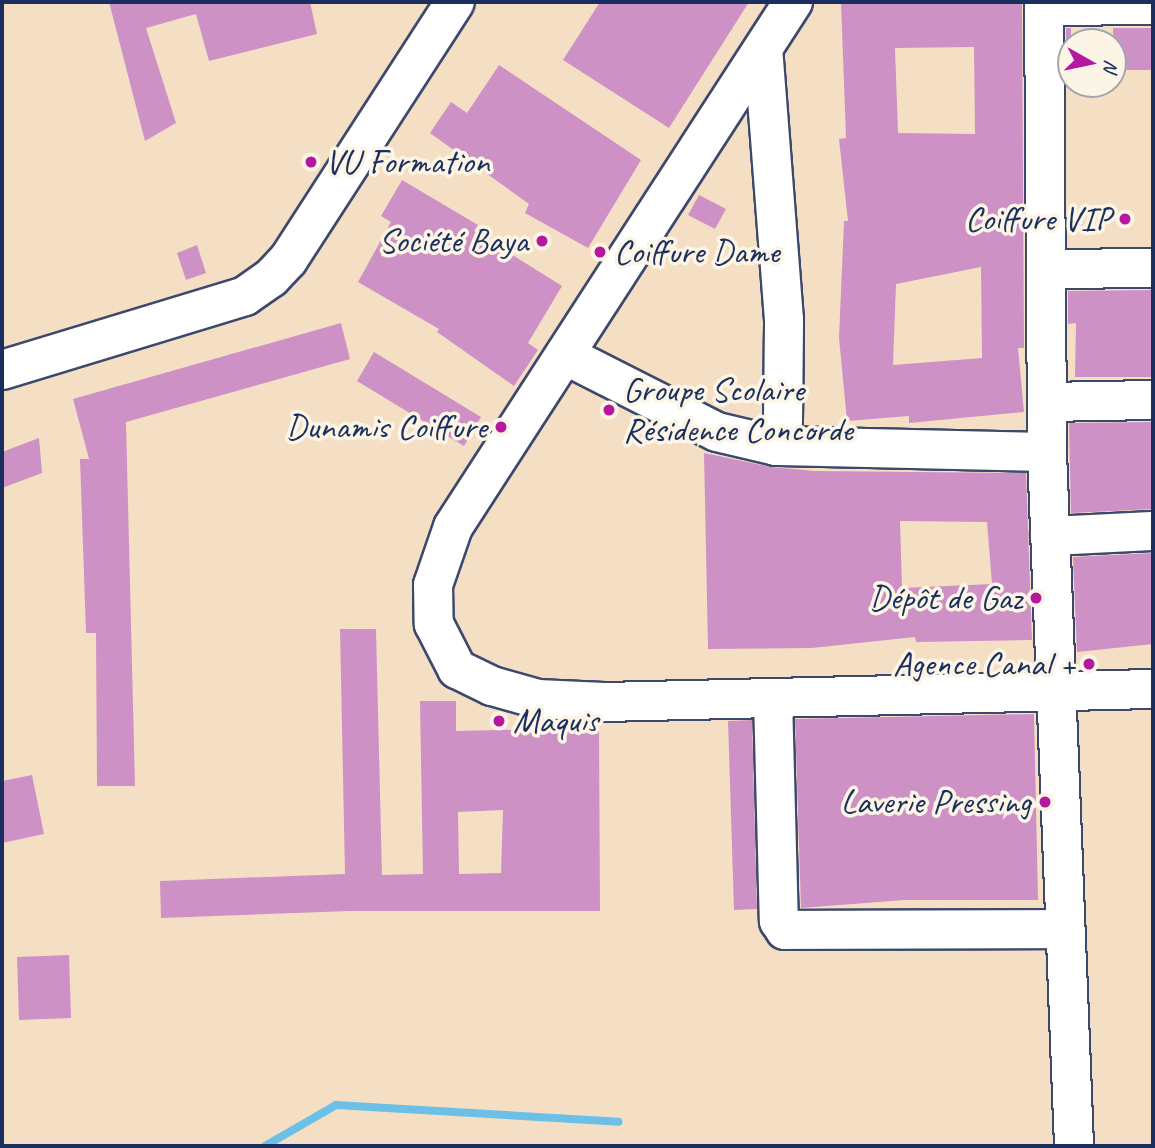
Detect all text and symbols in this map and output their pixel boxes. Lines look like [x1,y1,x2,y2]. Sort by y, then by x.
north arrow [1057,28,1127,98]
text: N [1098,58,1124,74]
place label: VU Formation [325,141,489,183]
marker: VU Formation [303,154,319,170]
place label: Coiffure VIP [965,198,1111,240]
marker: Coiffure VIP [1117,211,1133,227]
place label: Société Baya [378,220,528,262]
place label: Coiffure Dame [614,231,779,273]
marker: Société Baya [534,233,550,249]
marker: Coiffure Dame [592,244,608,260]
place label: Groupe Scolaire Résidence Concorde [623,369,852,451]
marker: Groupe Scolaire Résidence Concorde [601,402,617,418]
place label: Dunamis Coiffure [286,406,487,448]
marker: Dunamis Coiffure [493,419,509,435]
place label: Dépôt de Gaz [868,577,1022,619]
marker: Dépôt de Gaz [1028,590,1044,606]
place label: Agence Canal + [893,643,1075,685]
marker: Agence Canal + [1081,656,1097,672]
place label: Maquis [513,700,598,742]
marker: Maquis [491,713,507,729]
place label: Laverie Pressing [841,781,1031,823]
marker: Laverie Pressing [1037,794,1053,810]

